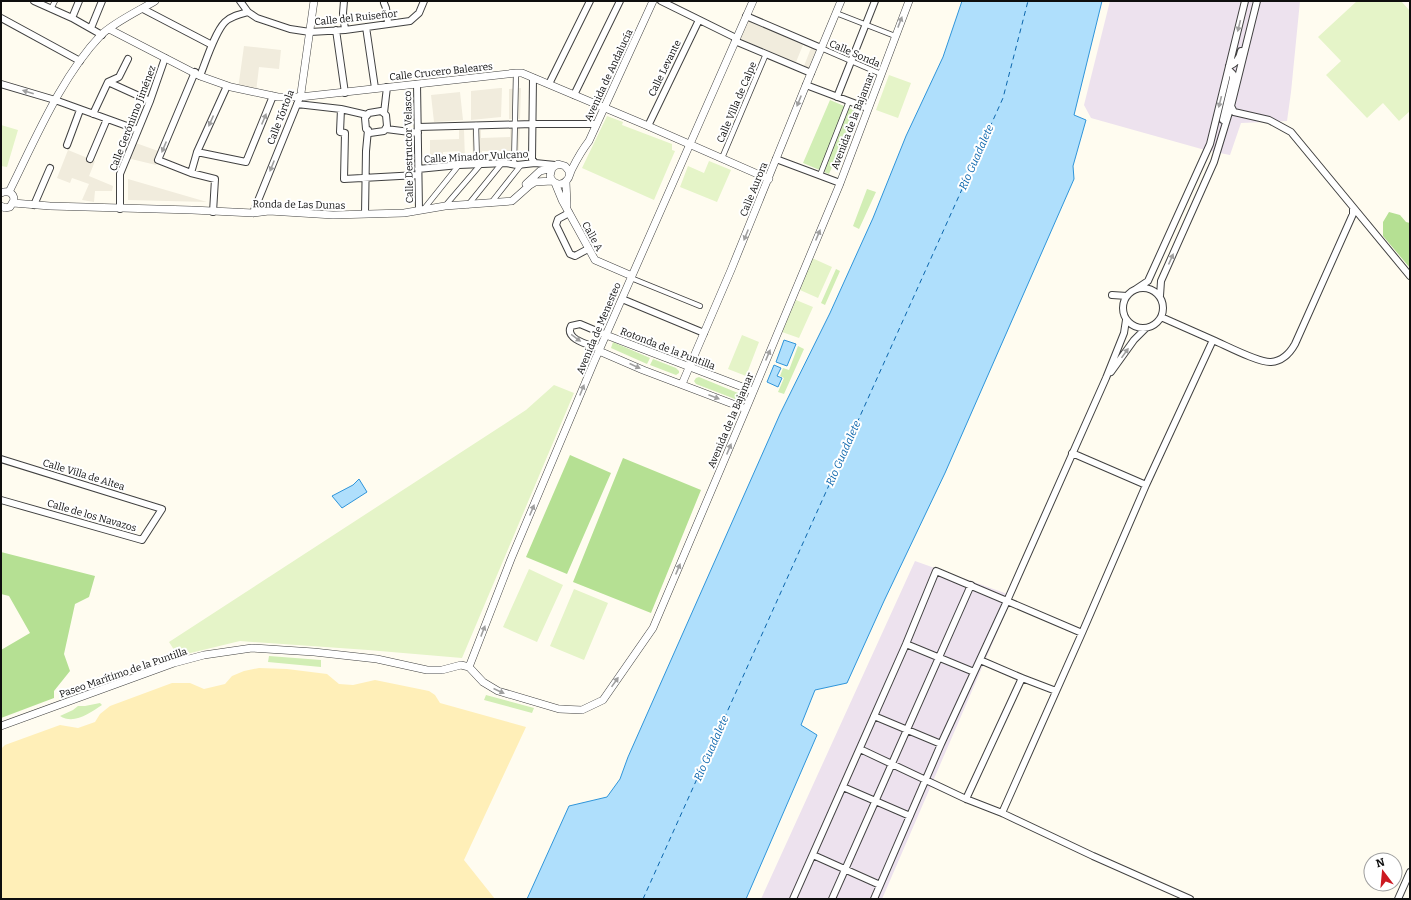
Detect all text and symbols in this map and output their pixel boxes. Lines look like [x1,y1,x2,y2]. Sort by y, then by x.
street label: Calle del Ruiseñor [314,8,399,28]
one-way arrow [898,16,904,28]
one-way arrow [1236,20,1242,32]
street label: Avenida de Andalucía [581,27,636,123]
street label: Calle Levante [646,38,684,99]
street label: Calle Sonda [827,38,882,70]
street label: Calle Villa de Calpe [714,60,759,145]
street label: Calle Crucero Baleares [389,61,494,83]
street label: Calle Gerónimo Jiménez [107,64,159,173]
street label: Avenida de la Bajamar [829,71,877,171]
street label: Calle Tórtola [265,88,297,147]
one-way arrow [22,89,34,95]
street label: Calle Destructor Velasco [402,90,416,203]
one-way arrow [796,96,802,108]
one-way arrow [1217,96,1223,108]
one-way arrow [261,113,267,124]
one-way arrow [208,116,214,127]
water label: Río Guadalete [956,122,997,192]
one-way arrow [160,142,166,154]
street label: Calle Minador Vulcano [423,148,529,166]
one-way arrow [269,160,275,171]
street label: Calle Aurora [738,160,770,218]
street label: Ronda de Las Dunas [253,198,346,212]
street label: Calle A [579,220,606,254]
one-way arrow [816,228,822,240]
one-way arrow [742,230,748,242]
one-way arrow [1168,254,1174,265]
street label: Avenida de Menesteo [574,280,624,376]
street label: Rotonda de la Puntilla [619,325,717,373]
one-way arrow [571,334,582,342]
one-way arrow [1121,347,1129,358]
one-way arrow [765,349,771,360]
one-way arrow [629,364,641,370]
street label: Avenida de la Bajamar [705,370,757,470]
one-way arrow [580,384,586,396]
one-way arrow [708,394,720,400]
water label: Río Guadalete [823,418,864,488]
one-way arrow [726,443,732,455]
street label: Calle Villa de Altea [41,457,127,493]
street label: Calle de los Navazos [46,497,138,535]
one-way arrow [530,504,536,516]
one-way arrow [674,563,681,575]
one-way arrow [480,625,486,636]
street label: Paseo Marítimo de la Puntilla [58,644,189,700]
one-way arrow [611,677,619,688]
one-way arrow [494,688,505,694]
water label: Río Guadalete [691,713,732,783]
north arrow [1363,852,1403,892]
text: N [1375,855,1387,870]

